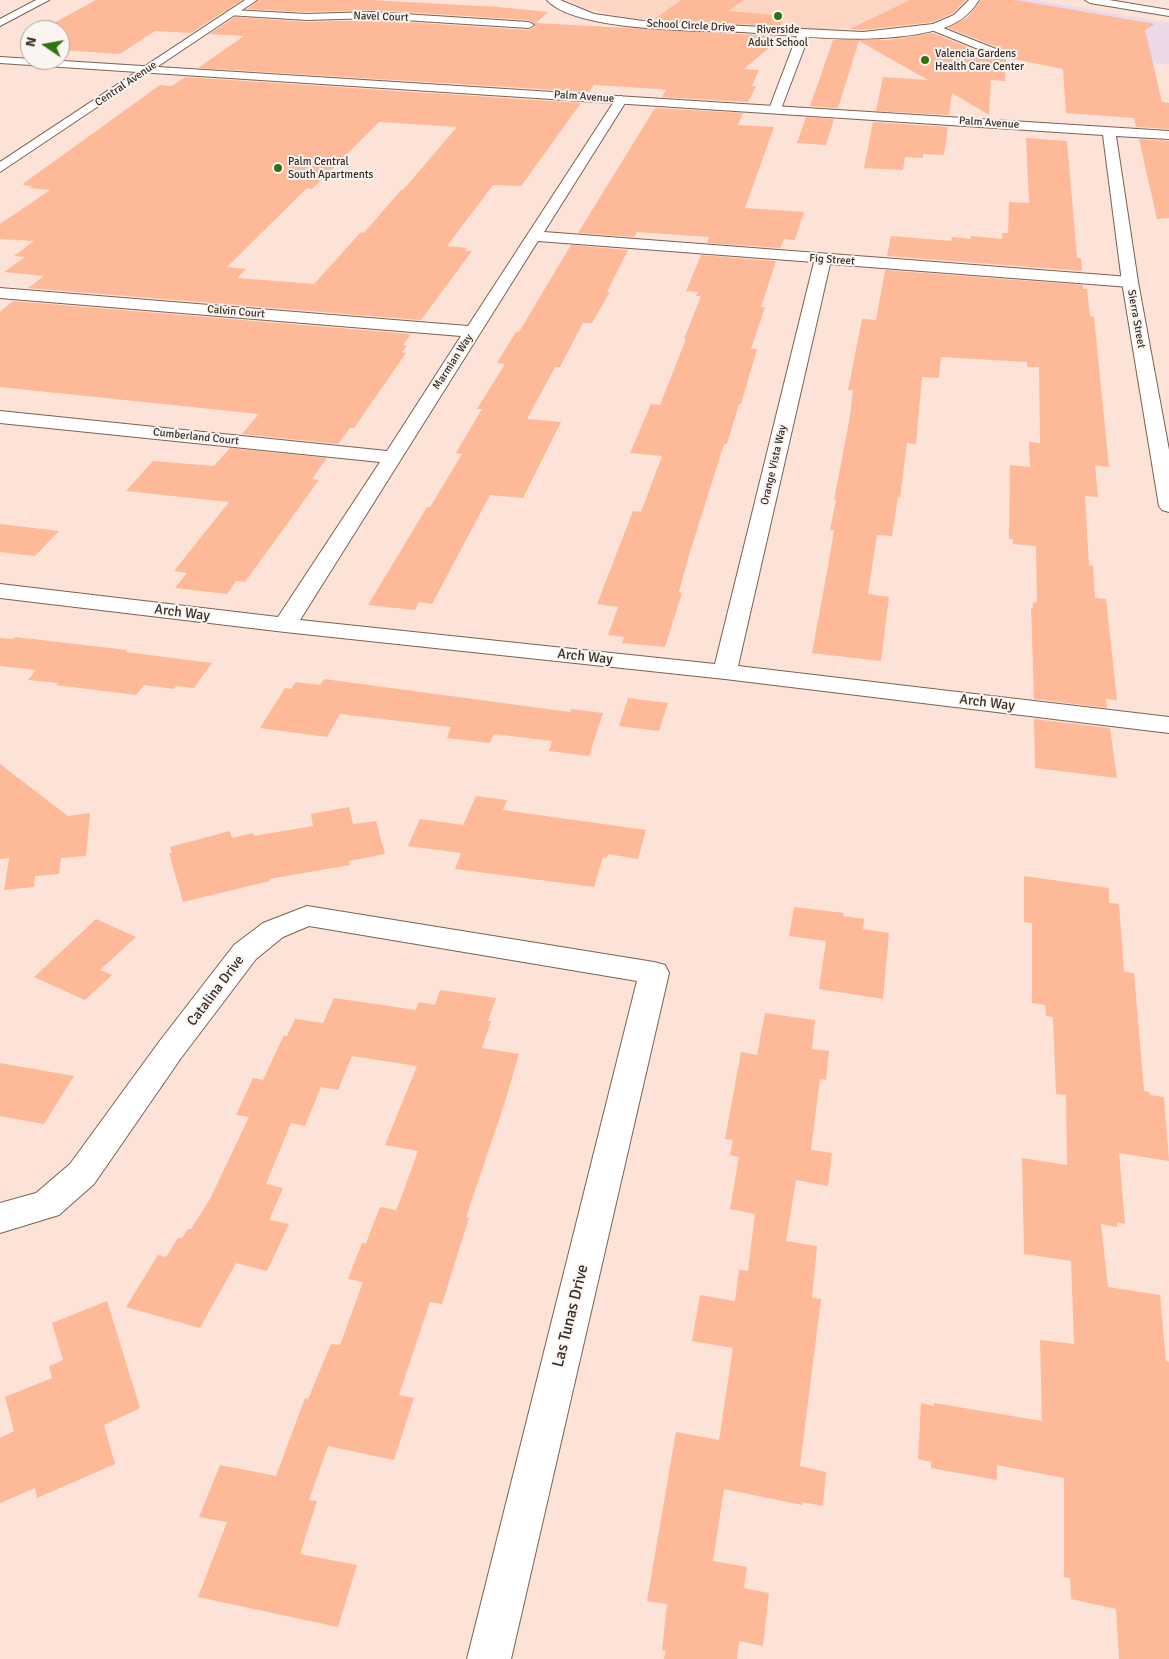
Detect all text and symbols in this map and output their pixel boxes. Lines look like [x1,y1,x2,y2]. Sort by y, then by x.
street label: Navel Court [353,9,409,25]
marker: Riverside Adult School [772,10,784,22]
street label: School Circle Drive [646,17,736,35]
north arrow [20,20,70,70]
place label: Riverside Adult School [748,23,808,49]
text: N [21,35,40,49]
place label: Valencia Gardens Health Care Center [935,47,1024,73]
marker: Valencia Gardens Health Care Center [919,54,931,66]
street label: Central Avenue [93,59,159,109]
street label: Palm Avenue [553,88,615,106]
street label: Palm Avenue [958,114,1020,132]
place label: Palm Central South Apartments [288,155,373,181]
marker: Palm Central South Apartments [272,162,284,174]
street label: Fig Street [809,252,855,268]
street label: Sierra Street [1124,289,1148,349]
street label: Calvin Court [207,303,265,321]
street label: Marmian Way [430,332,476,392]
street label: Orange Vista Way [758,424,790,506]
street label: Cumberland Court [152,426,240,448]
street label: Arch Way [153,601,211,625]
street label: Arch Way [556,646,614,668]
street label: Arch Way [958,691,1016,715]
street label: Catalina Drive [184,952,248,1030]
street label: Las Tunas Drive [549,1263,593,1369]

